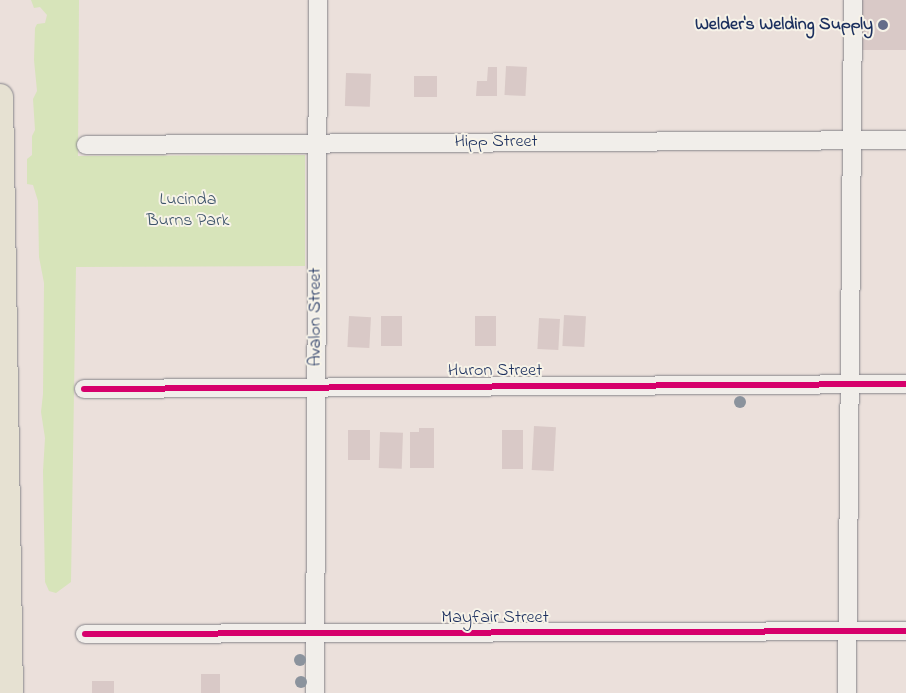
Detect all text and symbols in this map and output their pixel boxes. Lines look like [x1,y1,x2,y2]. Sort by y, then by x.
place label: Welder's Welding Supply [695,14,873,36]
marker: Welder's Welding Supply [877,19,889,31]
street label: Hipp Street [454,131,538,153]
park label: Lucinda Burns Park [147,190,229,232]
street label: Avalon Street [305,268,327,366]
street label: Huron Street [448,360,542,382]
street label: Mayfair Street [441,607,549,629]

